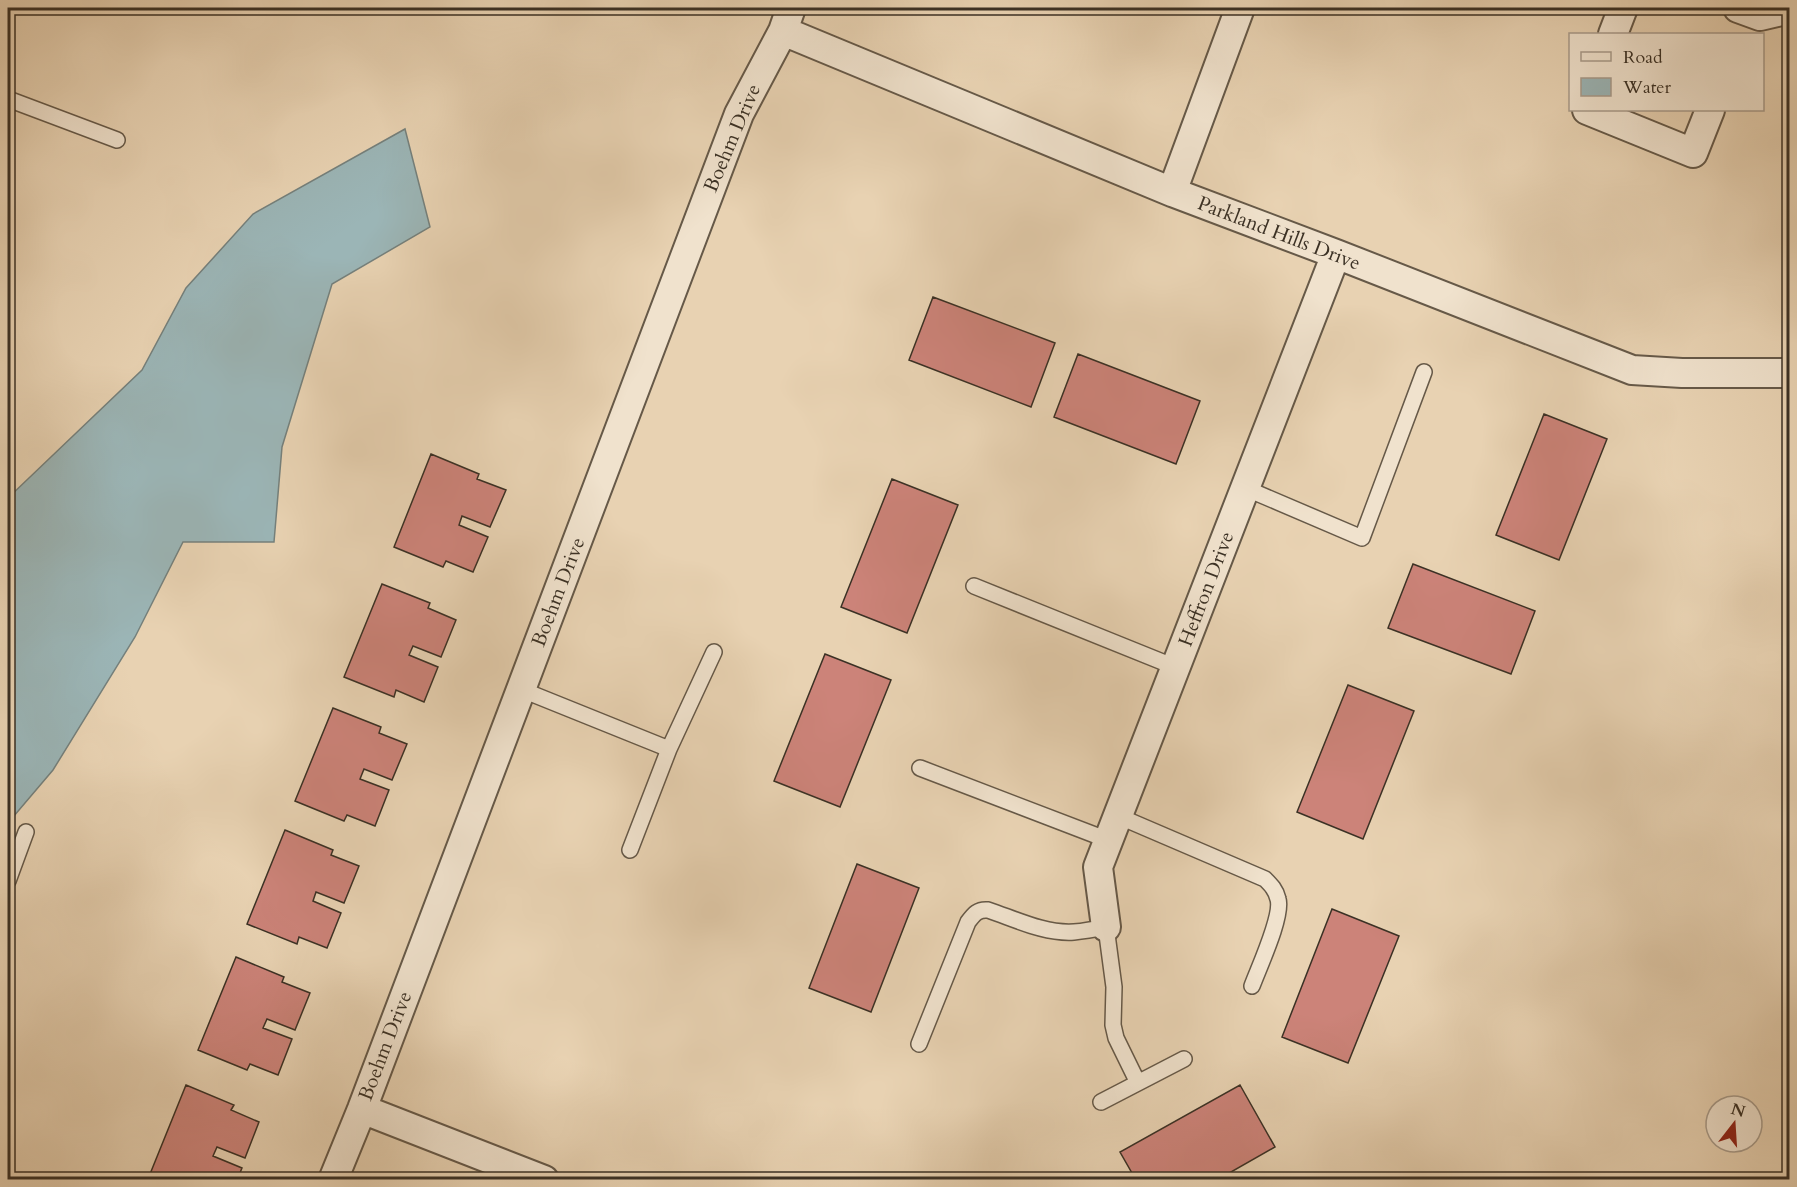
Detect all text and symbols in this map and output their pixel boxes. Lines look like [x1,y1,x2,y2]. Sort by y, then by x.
legend [1569,33,1764,111]
text: Road [1623,45,1663,70]
text: Water [1622,75,1672,100]
street label: Boehm Drive [697,80,767,196]
street label: Parkland Hills Drive [1194,189,1364,277]
street label: Heffron Drive [1172,528,1240,650]
street label: Boehm Drive [525,533,591,651]
street label: Boehm Drive [352,987,418,1105]
north arrow [1704,1094,1764,1154]
text: N [1728,1098,1748,1123]

